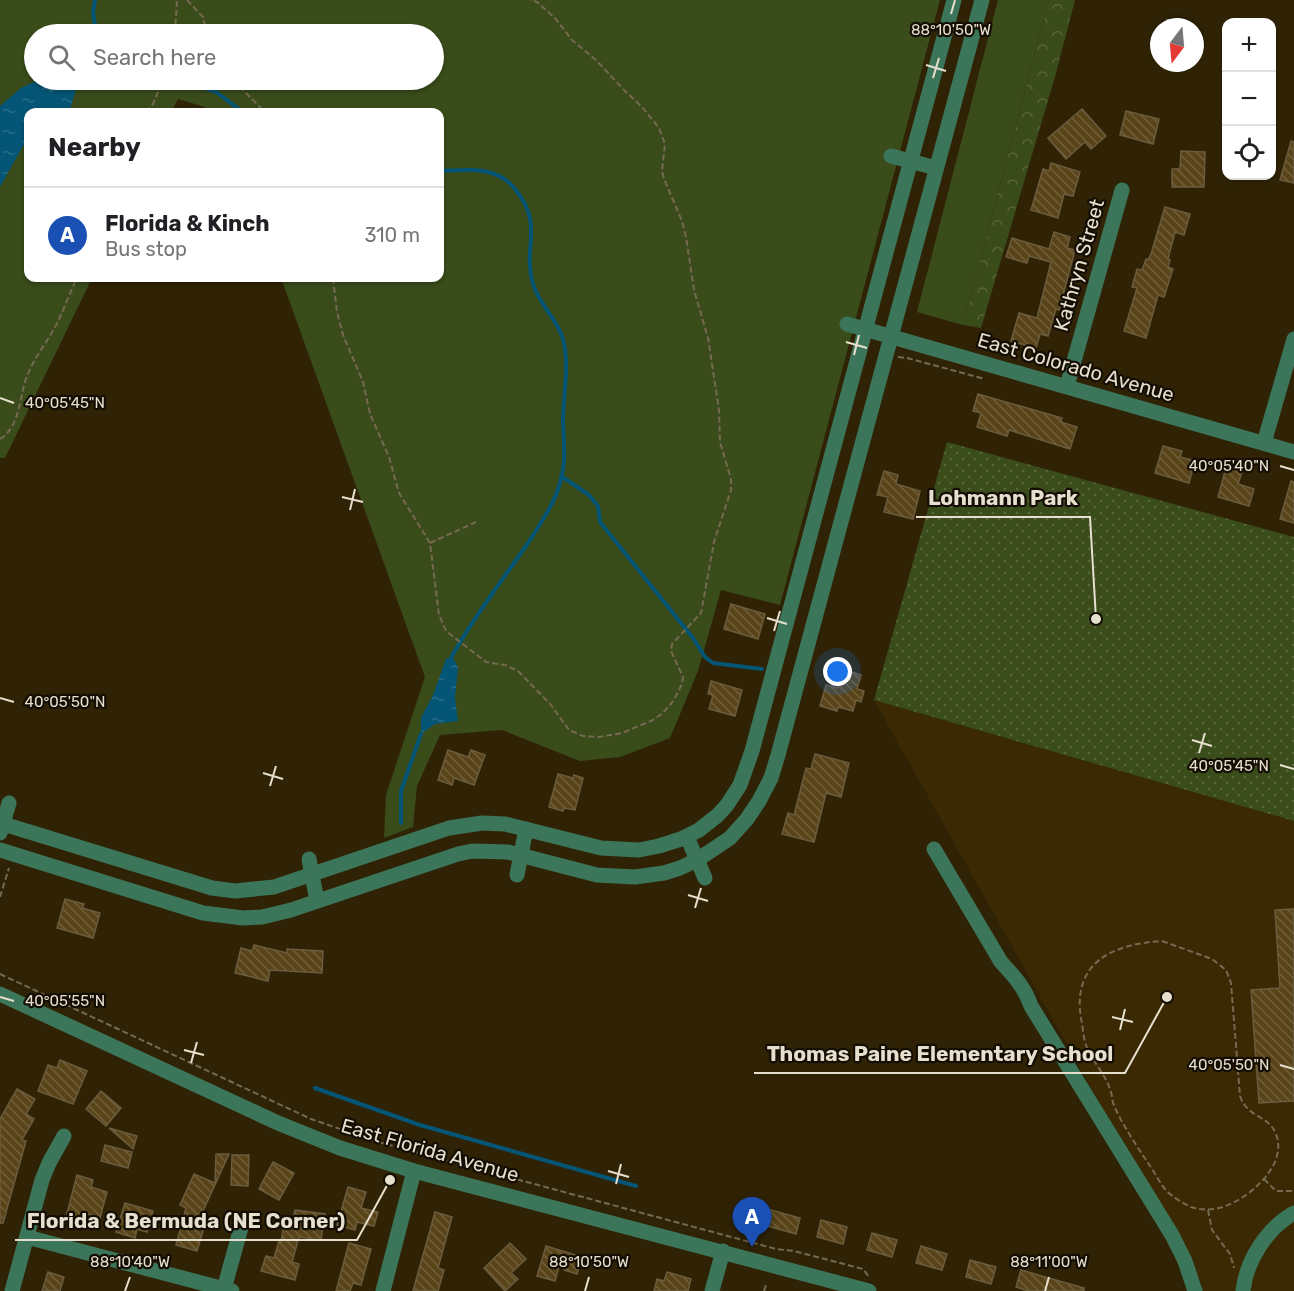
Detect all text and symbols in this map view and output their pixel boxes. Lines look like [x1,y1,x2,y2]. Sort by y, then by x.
north arrow [1150,18,1204,72]
map controls [1222,18,1276,180]
button: + [1222,18,1276,72]
text: 88°10'50"W [911,21,991,39]
search box [24,24,444,90]
icon: search [45,41,78,74]
text: Search here [93,44,216,71]
button: − [1222,72,1276,126]
button: locate [1222,126,1276,180]
text: Nearby [48,132,141,163]
street label: Kathryn Street [1049,196,1109,334]
text: Florida & Kinch [105,210,269,237]
text: A [60,223,75,247]
text: 310 m [364,223,420,247]
text: Bus stop [105,237,187,261]
street label: East Colorado Avenue [975,327,1177,407]
text: 40°05'45"N [25,394,105,412]
text: 40°05'40"N [1189,457,1269,475]
callout: Lohmann Park [916,478,1090,517]
text: Lohmann Park [928,485,1079,510]
your location [823,657,852,686]
text: 40°05'50"N [25,693,105,711]
text: 40°05'45"N [1189,757,1269,775]
text: 40°05'55"N [25,992,105,1010]
callout: Thomas Paine Elementary School [754,1034,1125,1073]
text: Thomas Paine Elementary School [767,1041,1113,1066]
text: 40°05'50"N [1189,1056,1269,1074]
street label: East Florida Avenue [338,1113,522,1187]
pin: A [732,1198,771,1247]
callout: Florida & Bermuda (NE Corner) [15,1201,357,1240]
text: Florida & Bermuda (NE Corner) [27,1208,345,1233]
text: 88°10'40"W [90,1253,170,1271]
text: 88°10'50"W [549,1253,629,1271]
text: 88°11'00"W [1010,1253,1088,1271]

